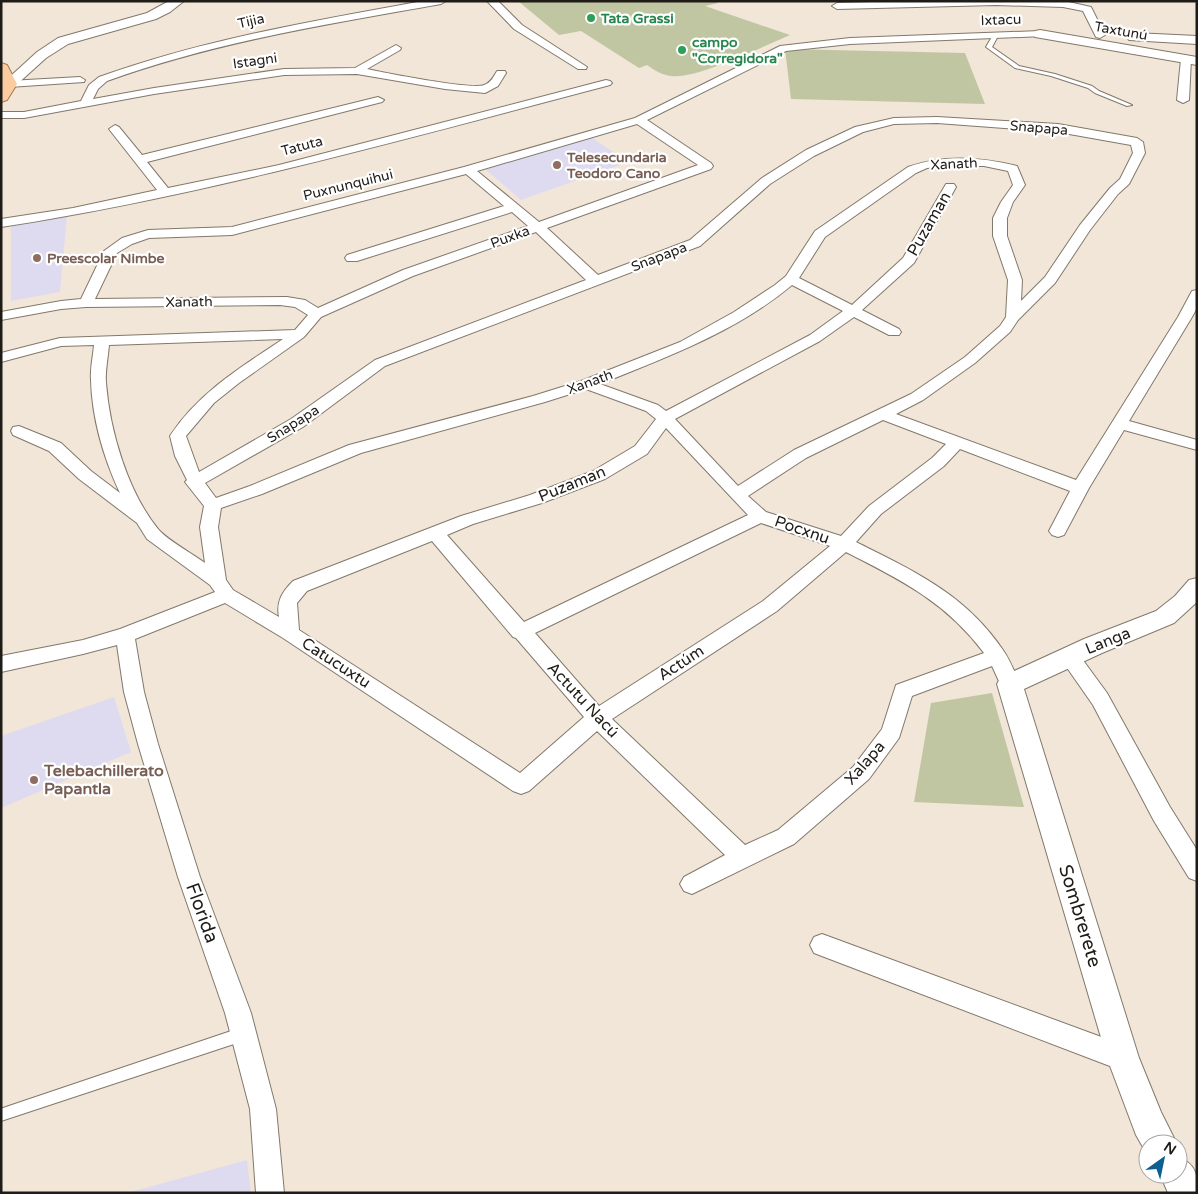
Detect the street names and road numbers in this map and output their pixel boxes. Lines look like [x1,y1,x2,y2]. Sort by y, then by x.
street label: Tijia [236,10,266,32]
street label: Ixtacu [980,11,1022,29]
street label: Taxtunú [1093,18,1149,44]
street label: Istagni [232,49,278,73]
street label: Snapapa [1009,117,1069,139]
street label: Tatuta [279,132,325,160]
street label: Xanath [930,154,978,174]
street label: Puxnunquihui [301,166,395,204]
street label: Puzaman [903,188,955,260]
street label: Puxka [488,222,532,252]
street label: Snapapa [629,239,689,275]
street label: Xanath [165,293,213,311]
street label: Xanath [565,366,615,398]
street label: Snapapa [264,401,322,447]
street label: Puzaman [535,461,609,507]
street label: Pocxnu [772,511,832,549]
street label: Langa [1082,623,1134,659]
street label: Catucuxtu [298,633,374,693]
street label: Actúm [654,641,708,685]
street label: Actutu Nacú [543,658,623,742]
street label: Xalapa [841,737,889,789]
street label: Sombrerete [1054,862,1106,970]
street label: Florida [181,880,223,946]

